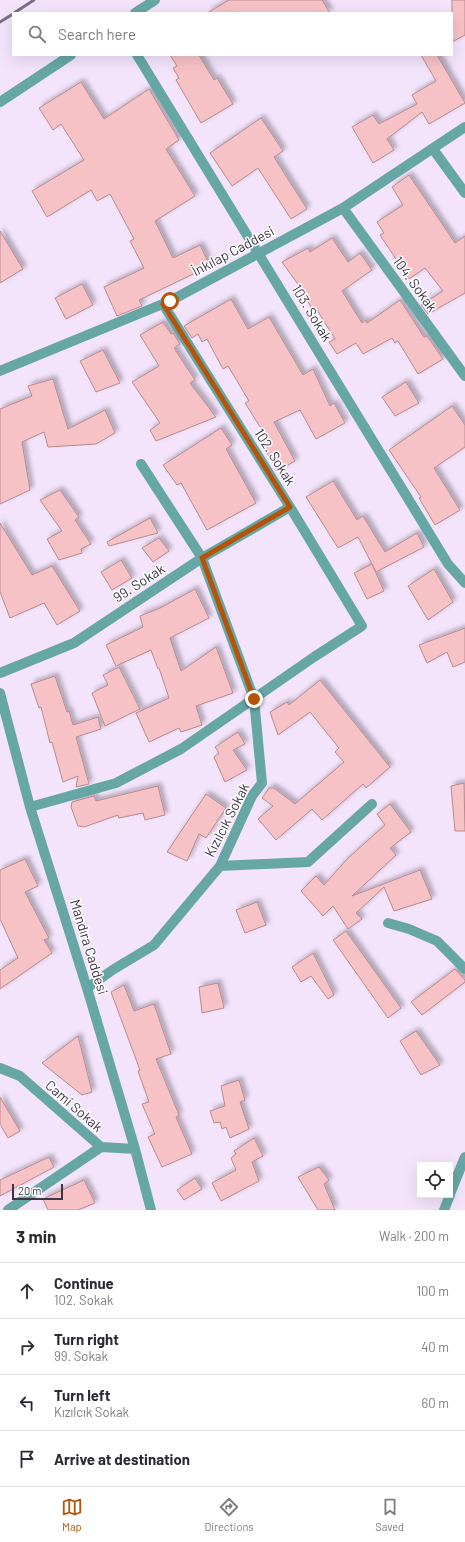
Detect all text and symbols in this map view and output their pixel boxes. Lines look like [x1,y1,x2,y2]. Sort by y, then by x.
search box [12,12,453,56]
icon: search [26,23,48,45]
text: Search here [58,25,136,43]
street label: İnkılap Caddesi [189,222,277,279]
street label: 104. Sokak [390,253,441,315]
street label: 103. Sokak [289,281,336,344]
route start [161,292,179,310]
street label: 102. Sokak [251,425,300,488]
street label: 99. Sokak [110,560,168,606]
route end [245,690,263,708]
street label: Kızılcık Sokak [201,780,252,860]
street label: Mandıra Caddesi [67,897,112,997]
street label: Cami Sokak [42,1076,106,1135]
map controls [417,1162,453,1198]
button: locate [417,1162,453,1198]
scale bar [12,1182,63,1201]
text: 20 m [18,1184,41,1197]
text: 3 min [16,1226,56,1246]
text: Walk · 200 m [379,1228,449,1244]
text: Continue [54,1274,114,1292]
icon: ahead [16,1280,38,1302]
text: 100 m [416,1283,449,1299]
text: 102. Sokak [54,1292,113,1308]
text: Turn right [54,1330,119,1348]
icon: right [16,1336,38,1358]
text: 40 m [421,1339,449,1355]
text: 99. Sokak [54,1348,108,1364]
text: Turn left [54,1386,110,1404]
icon: left [16,1392,38,1414]
text: 60 m [422,1395,449,1411]
text: Kızılcık Sokak [54,1404,129,1420]
icon: arrive [16,1448,38,1470]
text: Arrive at destination [54,1450,190,1468]
tab: Map [61,1496,83,1533]
tab: Directions [204,1496,254,1533]
tab: Saved [375,1496,404,1533]

